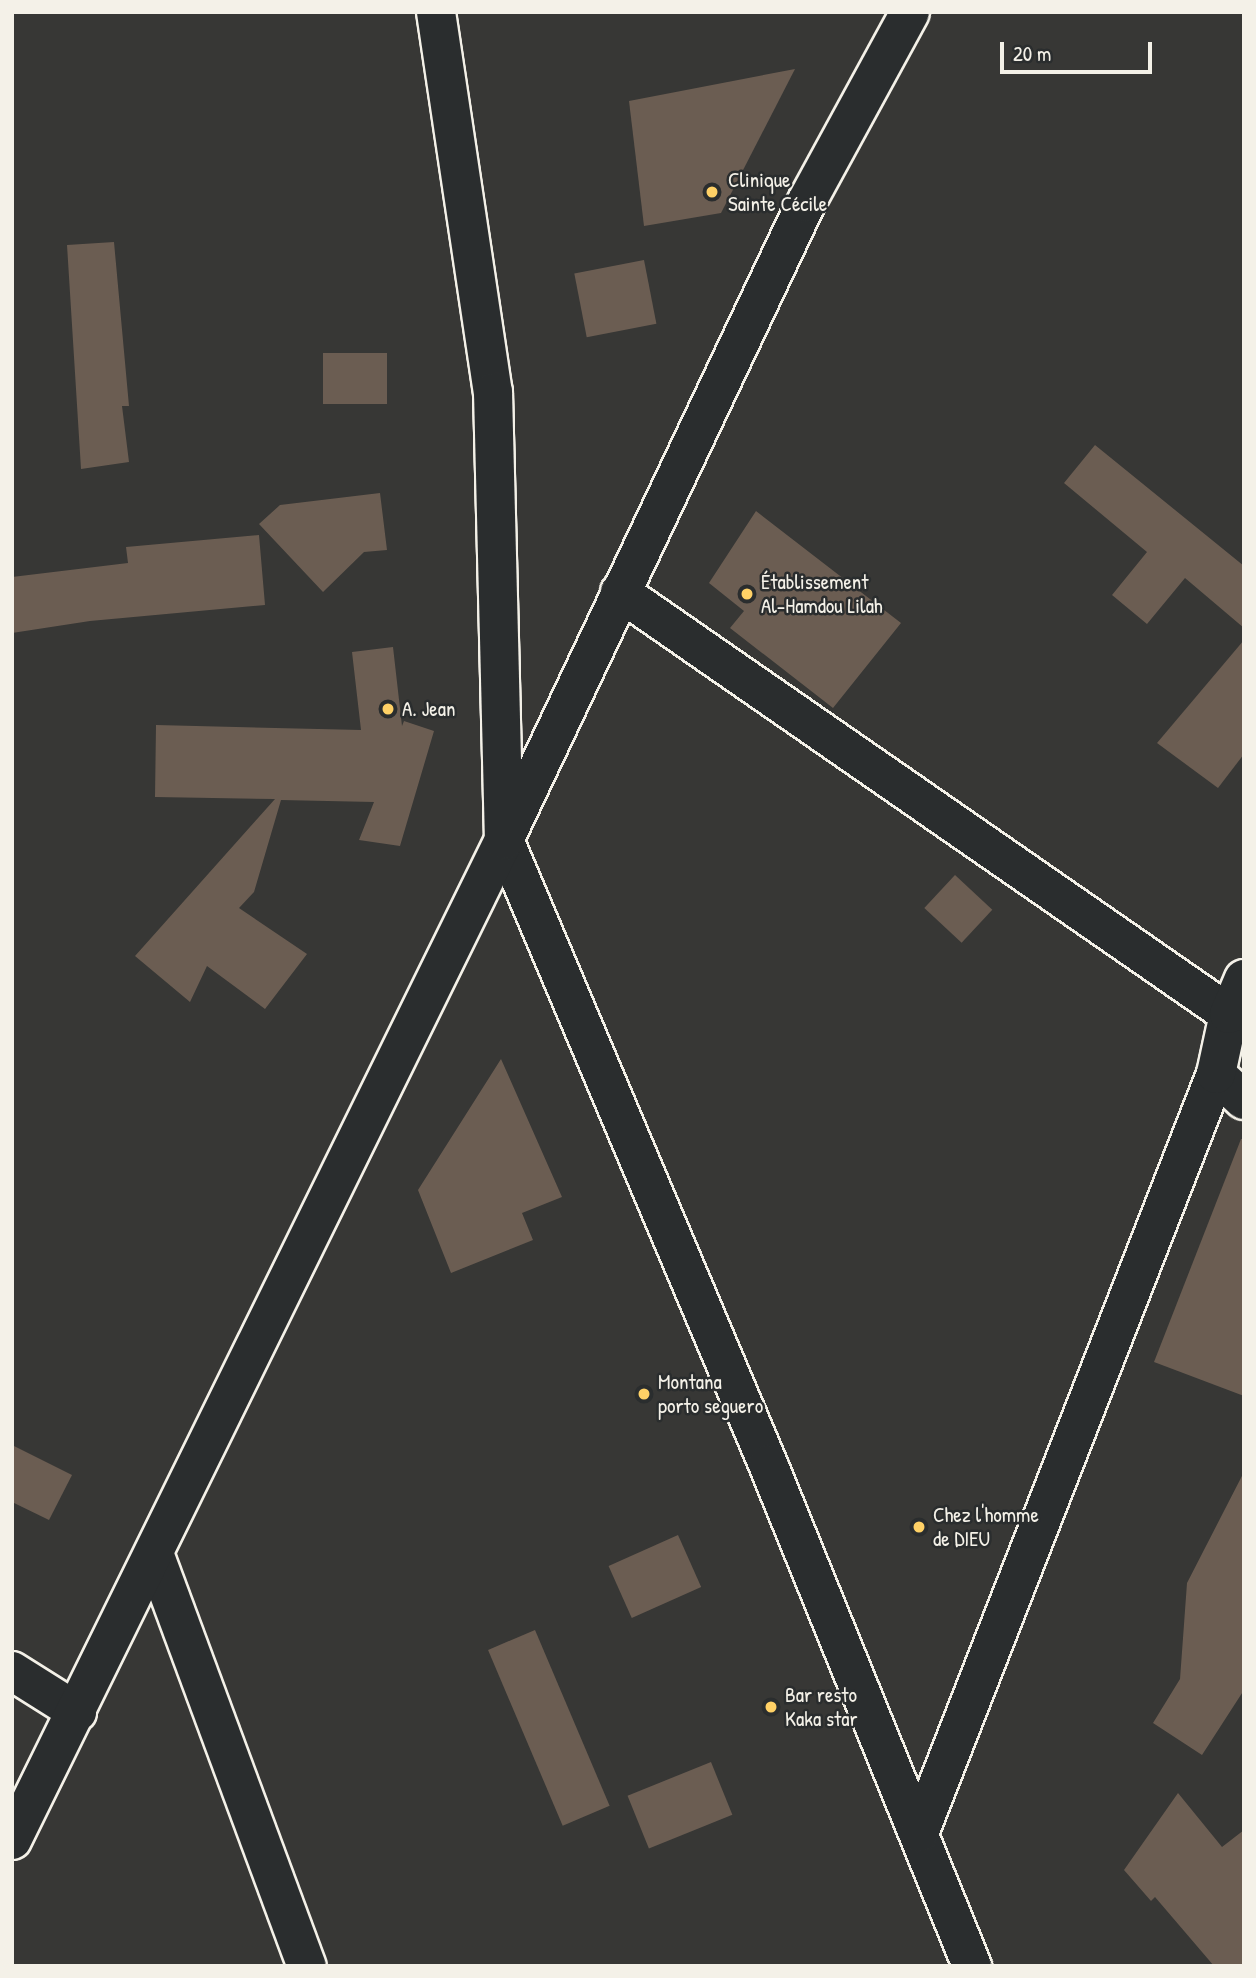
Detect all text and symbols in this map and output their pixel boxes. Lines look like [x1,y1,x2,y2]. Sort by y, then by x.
scale bar [1004,28,1156,72]
text: 20 m [1013,39,1051,68]
place label: Clinique Sainte Cécile [728,167,827,217]
marker: Clinique Sainte Cécile [702,182,722,202]
place label: Établissement Al-Hamdou Lilah [761,569,883,619]
marker: Établissement Al-Hamdou Lilah [739,586,755,602]
place label: A. Jean [402,696,455,722]
marker: A. Jean [380,701,396,717]
place label: Montana porto seguero [658,1369,763,1419]
marker: Montana porto seguero [636,1386,652,1402]
place label: Chez l'homme de DIEU [933,1502,1039,1552]
marker: Chez l'homme de DIEU [911,1519,927,1535]
place label: Bar resto Kaka star [785,1682,858,1732]
marker: Bar resto Kaka star [763,1699,779,1715]

